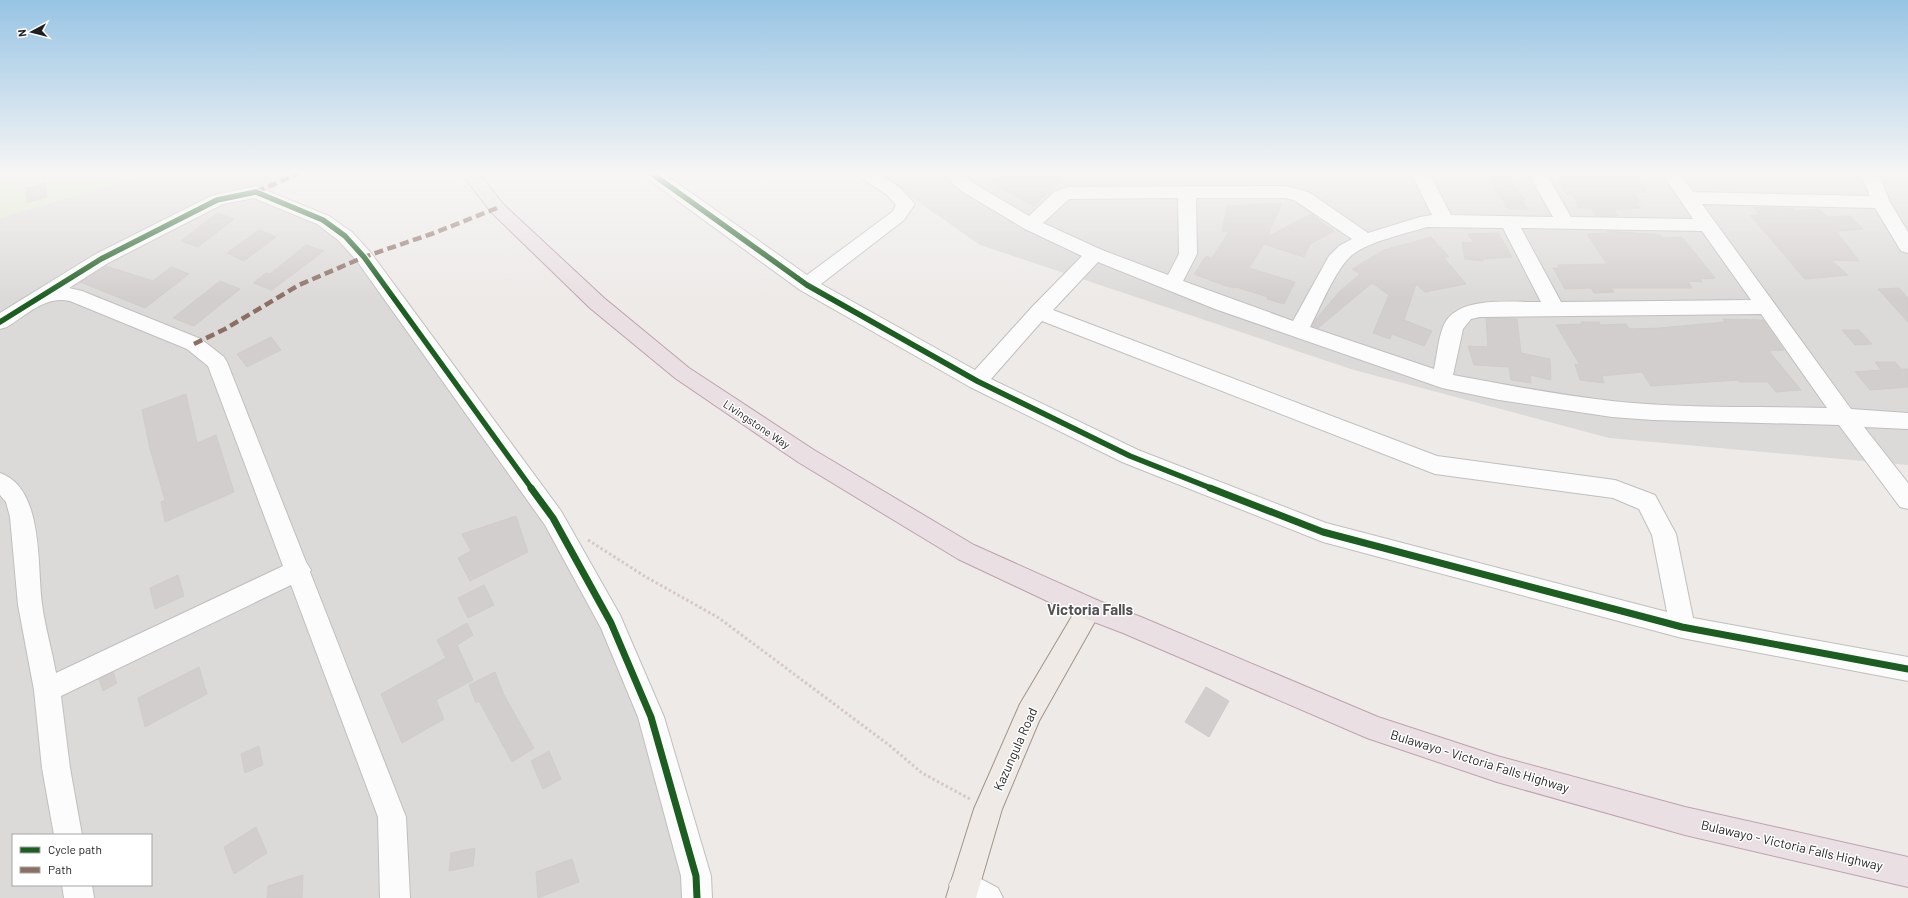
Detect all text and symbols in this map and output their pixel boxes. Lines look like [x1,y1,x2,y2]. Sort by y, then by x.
north arrow [12,12,52,52]
text: N [15,29,28,38]
street label: Livingstone Way [721,397,793,451]
district label: Victoria Falls [1047,600,1134,618]
street label: Kazungula Road [990,705,1040,793]
street label: Bulawayo - Victoria Falls Highway [1389,726,1571,796]
street label: Bulawayo - Victoria Falls Highway [1700,816,1884,874]
legend [12,834,152,886]
text: Cycle path [48,842,102,856]
text: Path [48,862,72,876]

